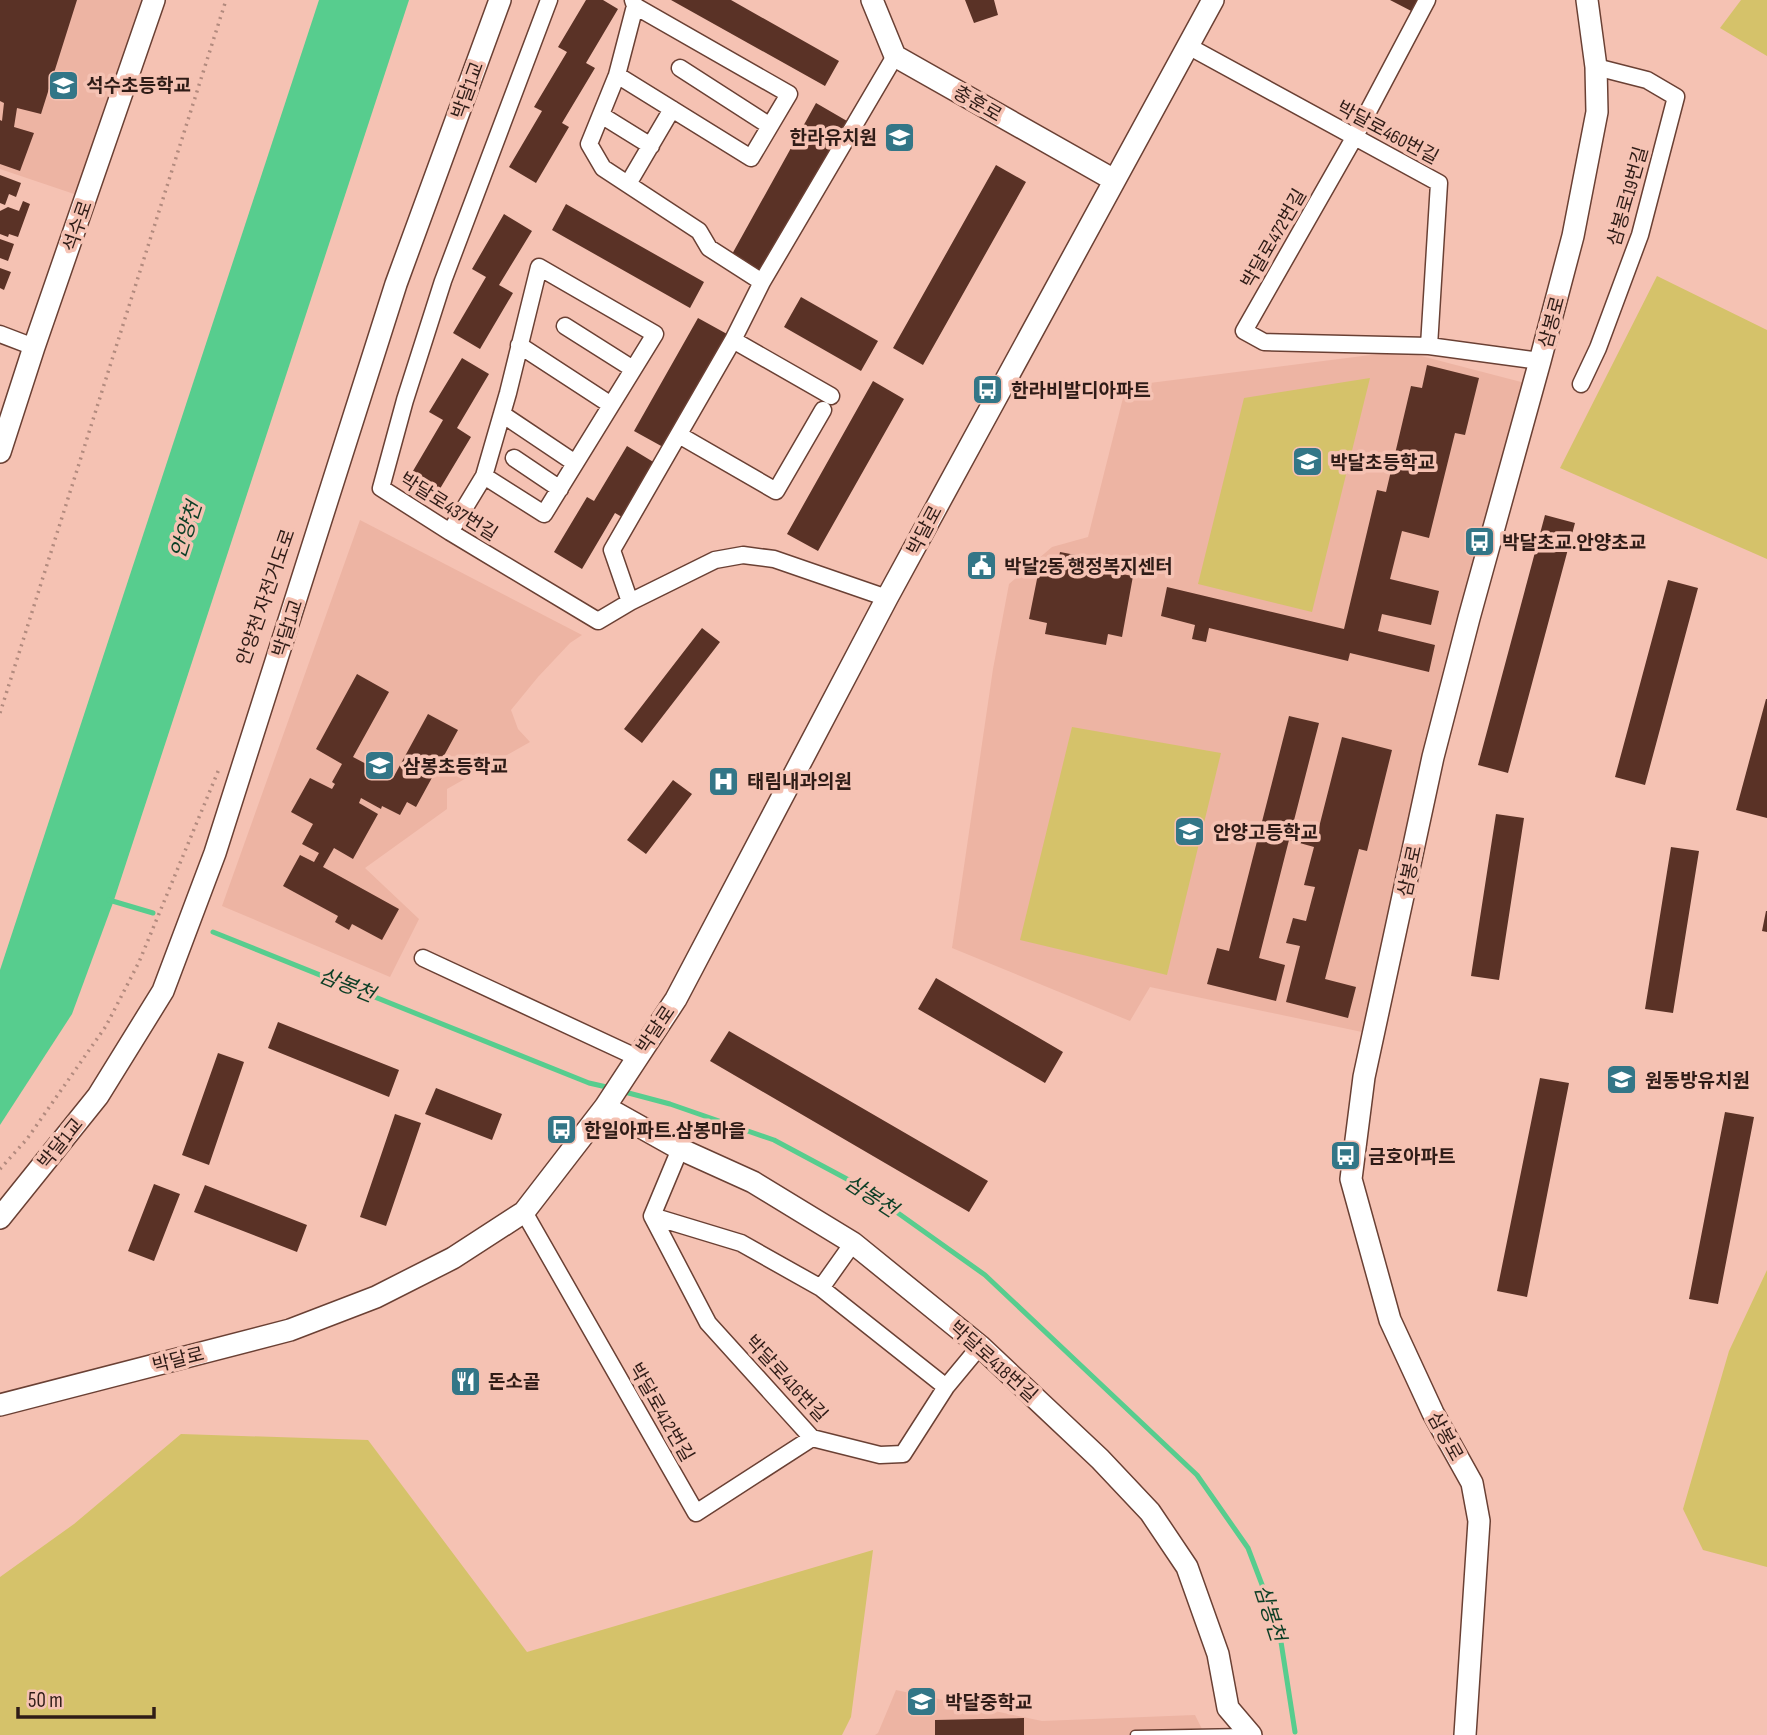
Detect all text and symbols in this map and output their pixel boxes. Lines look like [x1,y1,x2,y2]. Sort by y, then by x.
street label: 박달1교 [447,59,489,122]
school or university icon: 석수초등학교 [46,68,80,102]
place label: 석수초등학교 [86,75,191,98]
street label: 충훈로 [949,81,1006,127]
street label: 박달로460번길 [1332,97,1442,170]
school or university icon: 한라유치원 [883,120,917,154]
place label: 한라유치원 [790,127,877,150]
street label: 삼봉로19번길 [1603,144,1654,249]
street label: 박달로472번길 [1237,185,1312,292]
street label: 석수로 [59,198,98,255]
street label: 삼봉로 [1535,294,1570,351]
bus stop icon: 한라비발디아파트 [971,373,1005,407]
place label: 한라비발디아파트 [1011,380,1151,403]
school or university icon: 박달초등학교 [1290,445,1324,479]
place label: 박달초등학교 [1330,452,1435,475]
street label: 박달로437번길 [395,468,501,546]
water label: 안양천 [166,496,208,562]
street label: 박달로 [903,502,948,559]
bus stop icon: 박달초교.안양초교 [1462,525,1496,559]
street label: 안양천 자전거도로 [232,526,301,669]
place label: 박달초교.안양초교 [1502,532,1646,555]
public building icon: 박달2동 행정복지센터 [964,549,998,583]
place label: 박달2동 행정복지센터 [1004,556,1173,579]
street label: 박달1교 [268,597,308,660]
school or university icon: 삼봉초등학교 [363,749,397,783]
place label: 삼봉초등학교 [403,756,508,779]
hospital icon: 태림내과의원 [707,764,741,798]
place label: 태림내과의원 [747,771,852,794]
school or university icon: 안양고등학교 [1173,815,1207,849]
place label: 안양고등학교 [1213,822,1318,845]
street label: 삼봉로 [1394,843,1427,899]
water label: 삼봉천 [315,963,381,1009]
street label: 박달로 [632,1002,680,1058]
school or university icon: 원동방유치원 [1605,1063,1639,1097]
place label: 원동방유치원 [1645,1070,1750,1093]
bus stop icon: 한일아파트.삼봉마을 [544,1113,578,1147]
street label: 박달1교 [34,1114,89,1174]
place label: 한일아파트.삼봉마을 [584,1120,746,1143]
bus stop icon: 금호아파트 [1328,1139,1362,1173]
place label: 금호아파트 [1368,1146,1455,1169]
water label: 삼봉천 [840,1170,904,1224]
street label: 박달로418번길 [944,1317,1042,1408]
street label: 박달로416번길 [740,1331,832,1427]
street label: 박달로 [150,1343,207,1378]
street label: 박달로412번길 [623,1359,698,1466]
restaurant icon: 돈소골 [448,1364,482,1398]
place label: 돈소골 [488,1371,540,1394]
street label: 삼봉로 [1422,1408,1467,1465]
water label: 삼봉천 [1249,1582,1291,1647]
scale bar [18,1676,154,1720]
school or university icon: 박달중학교 [905,1685,939,1719]
text: 50 m [28,1688,63,1713]
place label: 박달중학교 [945,1692,1032,1715]

